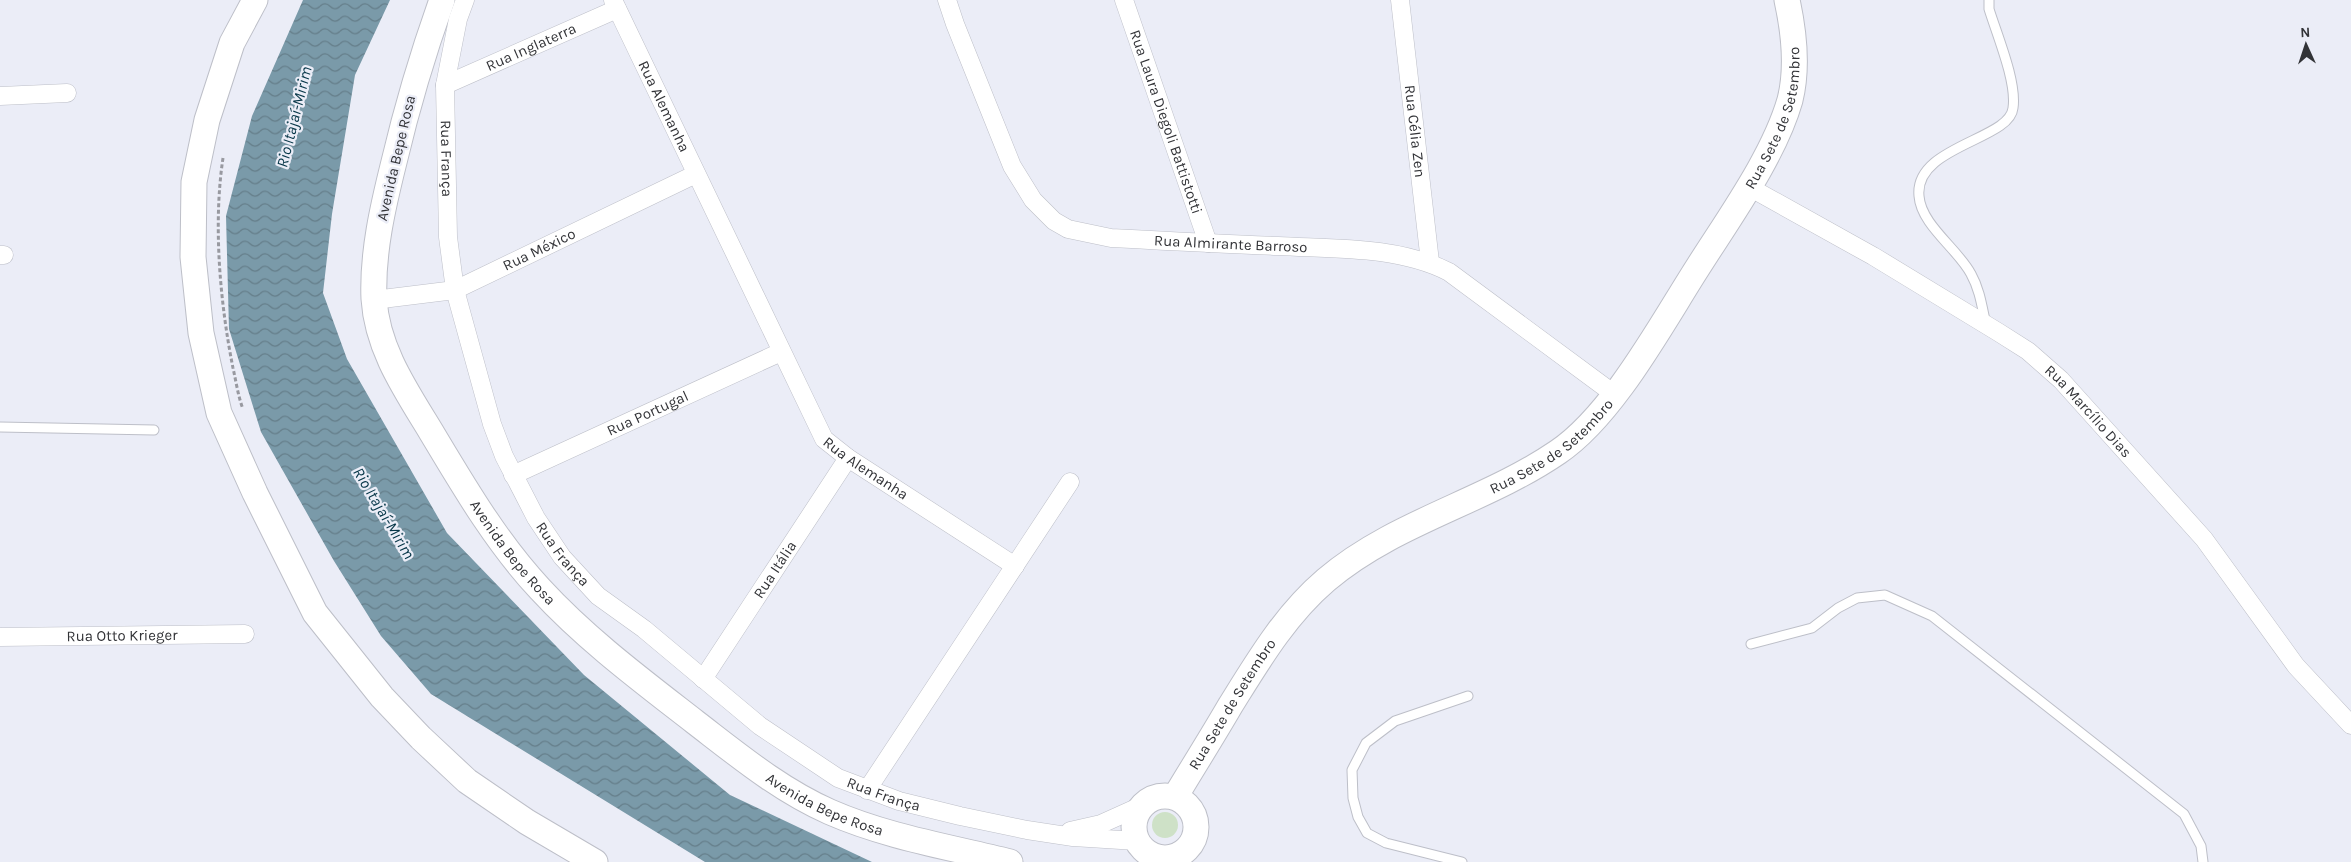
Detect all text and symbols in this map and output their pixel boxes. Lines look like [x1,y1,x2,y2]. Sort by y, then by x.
street label: Rua Inglaterra [483,19,579,75]
north arrow [2281,20,2331,70]
text: N [2300,24,2311,41]
street label: Rua Laura Diegoli Battistotti [1126,27,1206,216]
street label: Rua Sete de Setembro [1741,46,1803,192]
street label: Rua Alemanha [634,58,694,155]
water label: Rio Itajaí-Mirim [272,64,316,170]
street label: Rua Célia Zen [1401,84,1429,178]
street label: Avenida Bepe Rosa [373,93,419,223]
street label: Rua França [437,120,456,197]
street label: Rua México [500,224,578,275]
street label: Rua Almirante Barroso [1154,231,1308,256]
street label: Rua Marcílio Dias [2041,361,2135,461]
street label: Rua Portugal [604,387,691,440]
street label: Rua Sete de Setembro [1487,395,1617,498]
street label: Rua Alemanha [819,433,912,504]
water label: Rio Itajaí-Mirim [349,464,419,562]
street label: Avenida Bepe Rosa [466,497,559,609]
street label: Rua França [532,519,593,590]
street label: Rua Itália [749,537,800,602]
street label: Rua Otto Krieger [66,626,178,645]
street label: Rua Sete de Setembro [1185,635,1280,773]
street label: Avenida Bepe Rosa [762,769,886,840]
street label: Rua França [844,773,922,815]

